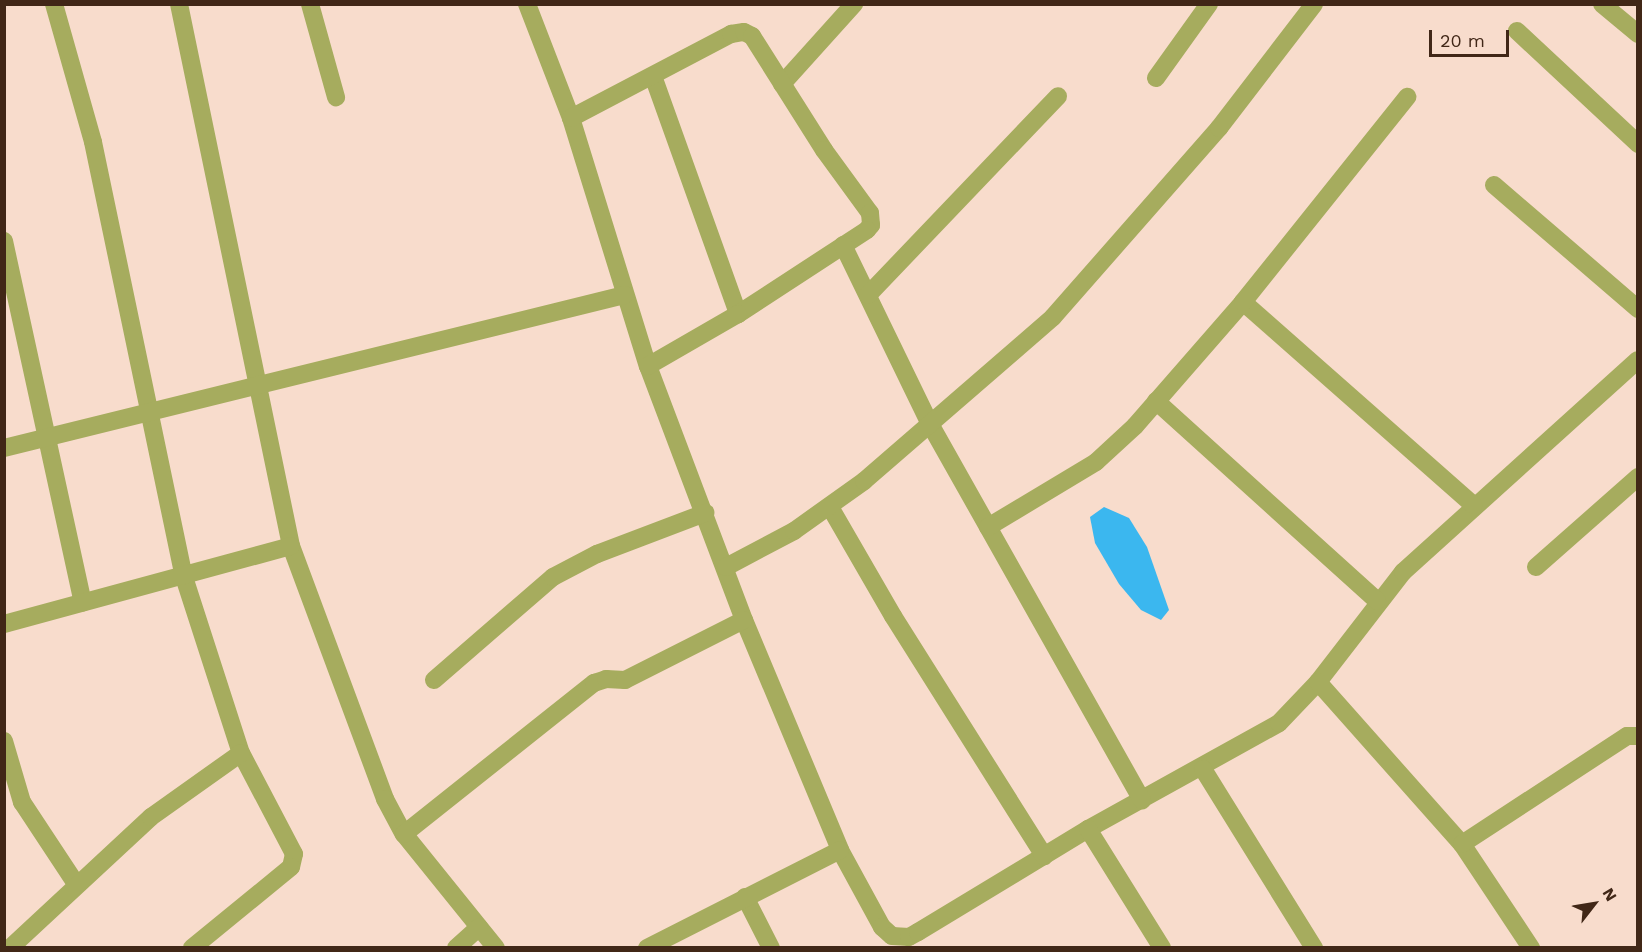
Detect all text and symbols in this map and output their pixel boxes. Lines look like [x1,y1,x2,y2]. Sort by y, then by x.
scale bar [1432,18,1512,56]
text: 20 m [1440,30,1485,51]
north arrow [1564,874,1624,934]
text: N [1599,884,1621,904]

